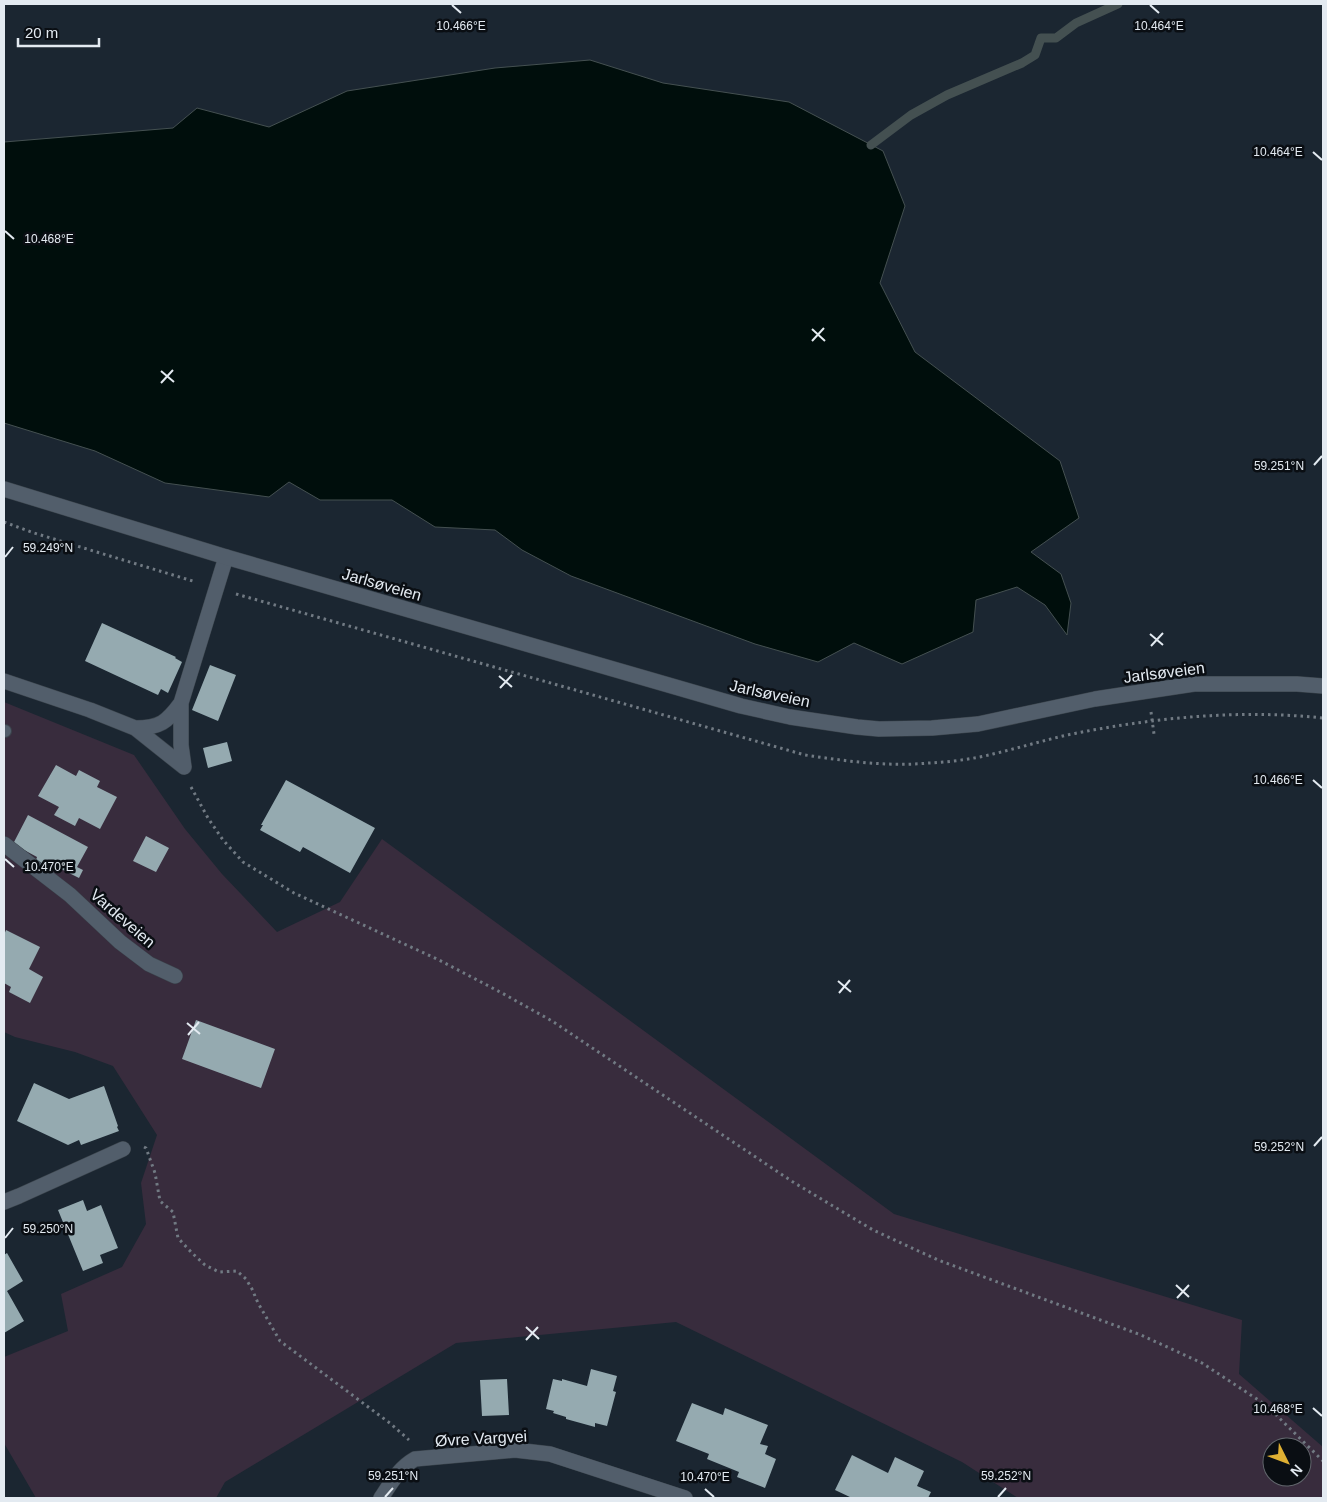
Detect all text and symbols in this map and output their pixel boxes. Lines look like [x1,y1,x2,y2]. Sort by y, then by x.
scale bar [18,15,99,47]
text: 10.466°E [436,19,486,33]
text: 10.464°E [1134,19,1184,33]
text: 20 m [25,24,58,41]
text: 10.464°E [1253,145,1303,159]
text: 10.468°E [24,232,74,246]
text: 59.251°N [1254,459,1304,473]
text: 59.249°N [23,541,73,555]
street label: Jarlsøveien [340,565,424,604]
street label: Jarlsøveien [1122,659,1206,686]
street label: Jarlsøveien [728,677,812,710]
text: 10.466°E [1253,773,1303,787]
text: 10.470°E [24,860,74,874]
street label: Vardeveien [87,886,158,951]
text: 59.252°N [1254,1140,1304,1154]
text: 59.250°N [23,1222,73,1236]
text: 10.468°E [1253,1402,1303,1416]
street label: Øvre Vargvei [435,1428,528,1449]
north arrow [1262,1437,1312,1487]
text: N [1287,1462,1306,1480]
text: 59.251°N [368,1469,418,1483]
text: 59.252°N [981,1469,1031,1483]
text: 10.470°E [680,1470,730,1484]

